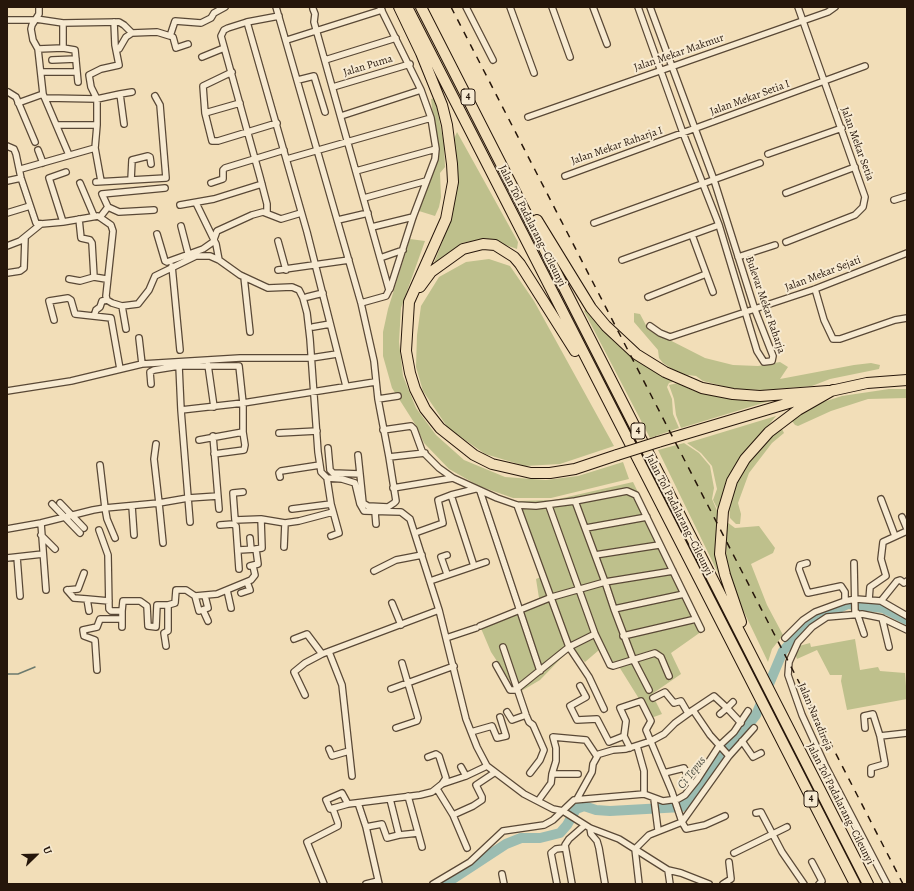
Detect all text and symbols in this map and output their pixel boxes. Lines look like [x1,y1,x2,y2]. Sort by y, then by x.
street label: Jalan Mekar Makmur [632,31,726,75]
street label: Jalan Puma [342,52,394,80]
street label: Jalan Mekar Setia I [708,77,792,119]
road number: 4 [461,89,475,105]
street label: Jalan Mekar Setia [838,105,876,183]
street label: Jalan Mekar Raharja I [569,124,665,168]
street label: Jalan Tol Padalarang–Cileunyi [496,163,568,289]
street label: Jalan Mekar Sejati [783,253,863,295]
street label: Bulevar Mekar Raharja [742,255,788,355]
road number: 4 [631,423,645,439]
street label: Jalan Tol Padalarang–Cileunyi [643,452,715,578]
street label: Jalan Naradireja [795,681,835,753]
street label: Jalan Tol Padalarang–Cileunyi [804,741,876,867]
water label: Ci Tepus [675,754,709,792]
road number: 4 [804,791,818,807]
north arrow [16,835,56,875]
text: U [39,844,56,856]

